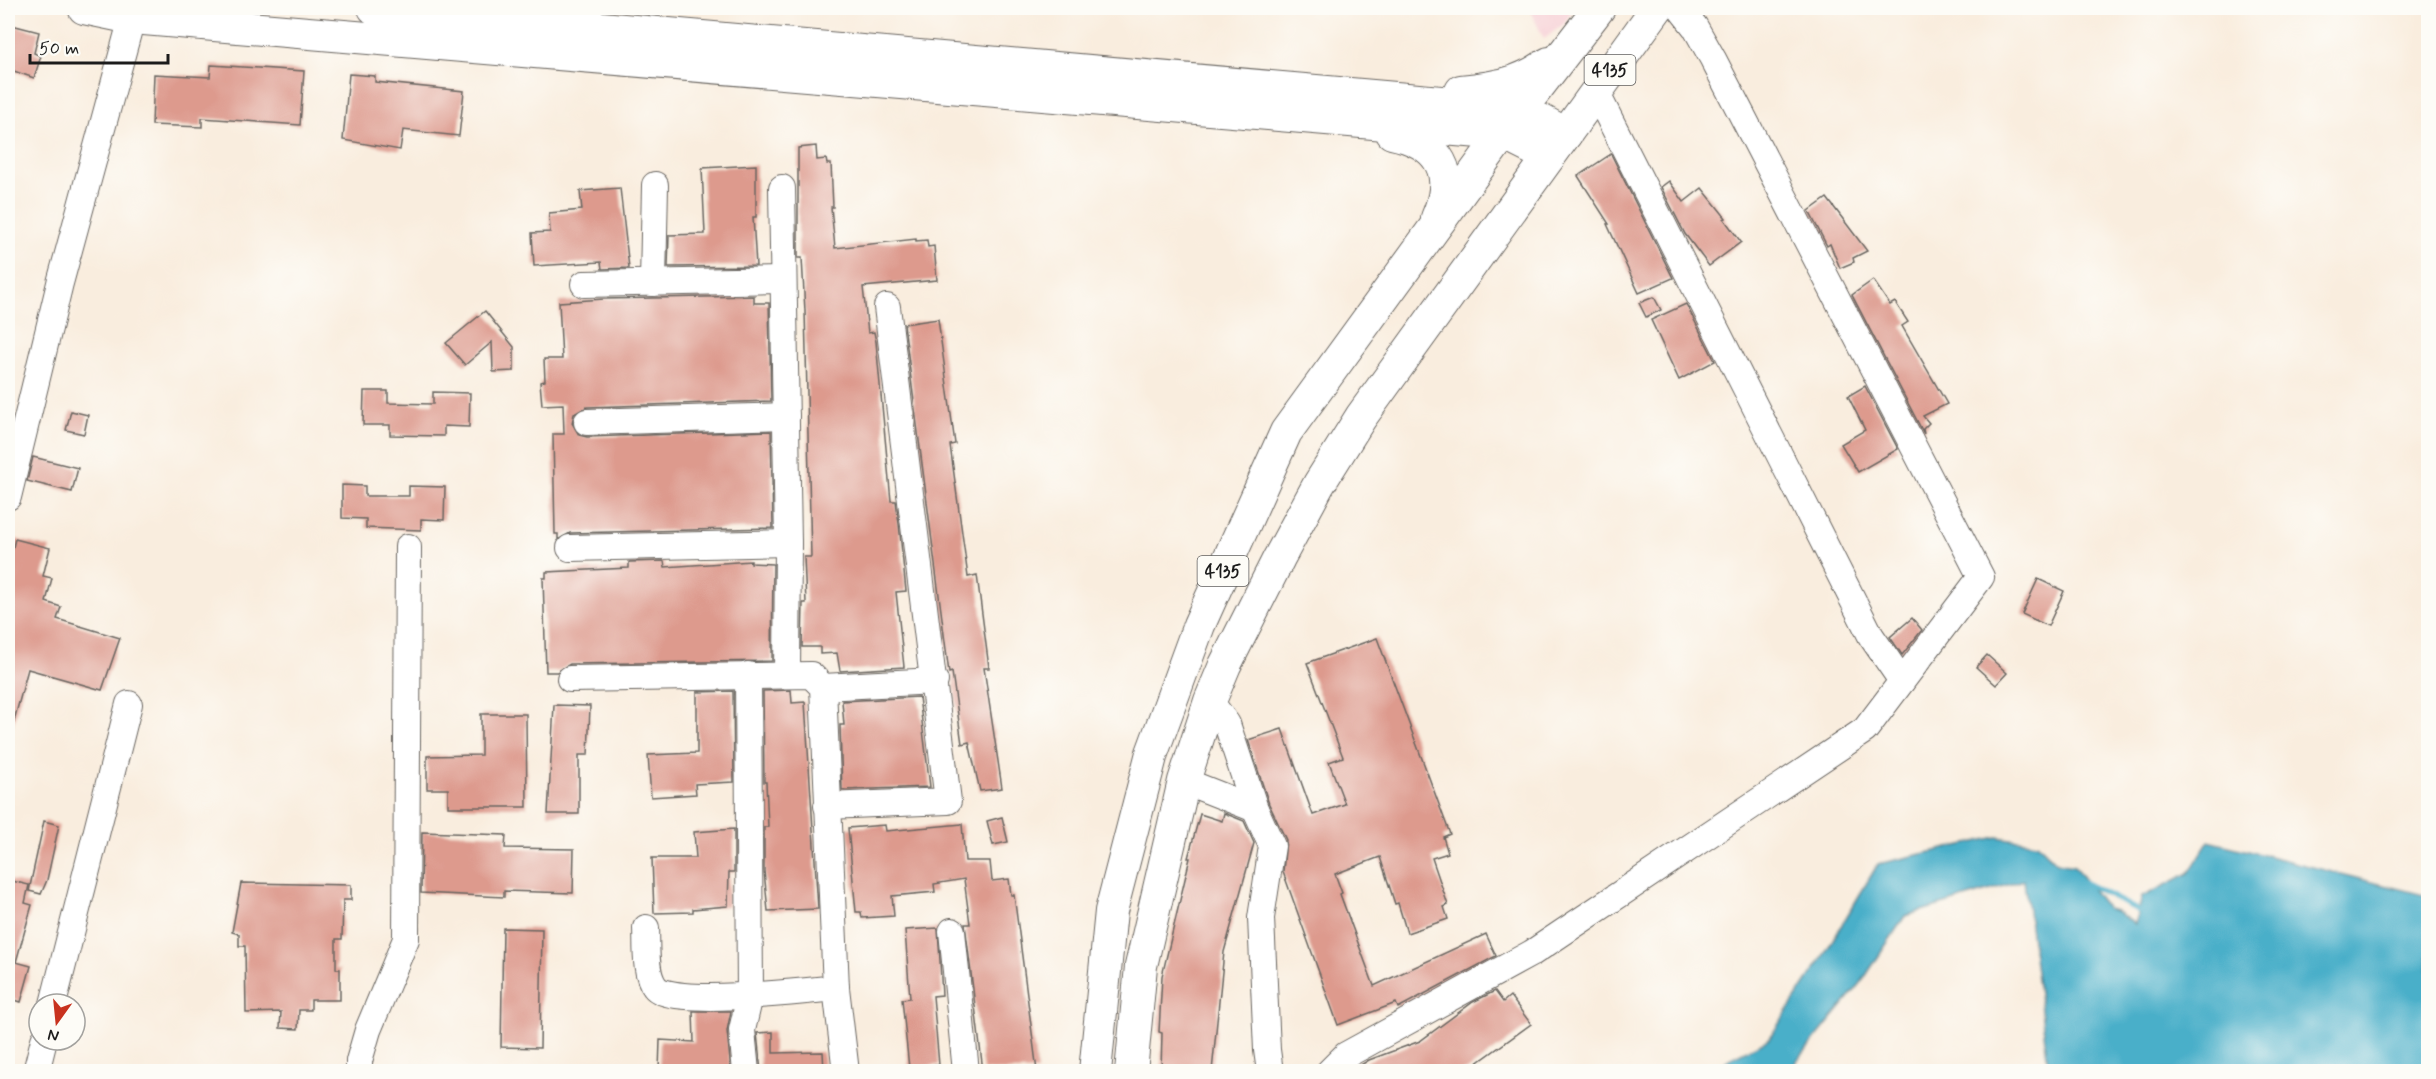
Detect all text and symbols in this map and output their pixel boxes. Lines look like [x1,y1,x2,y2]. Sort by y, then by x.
scale bar [30,27,168,65]
text: 50 m [39,37,79,61]
road number: 4135 [1584,55,1636,85]
road number: 4135 [1198,556,1248,586]
north arrow [27,992,87,1052]
text: N [46,1024,61,1047]

